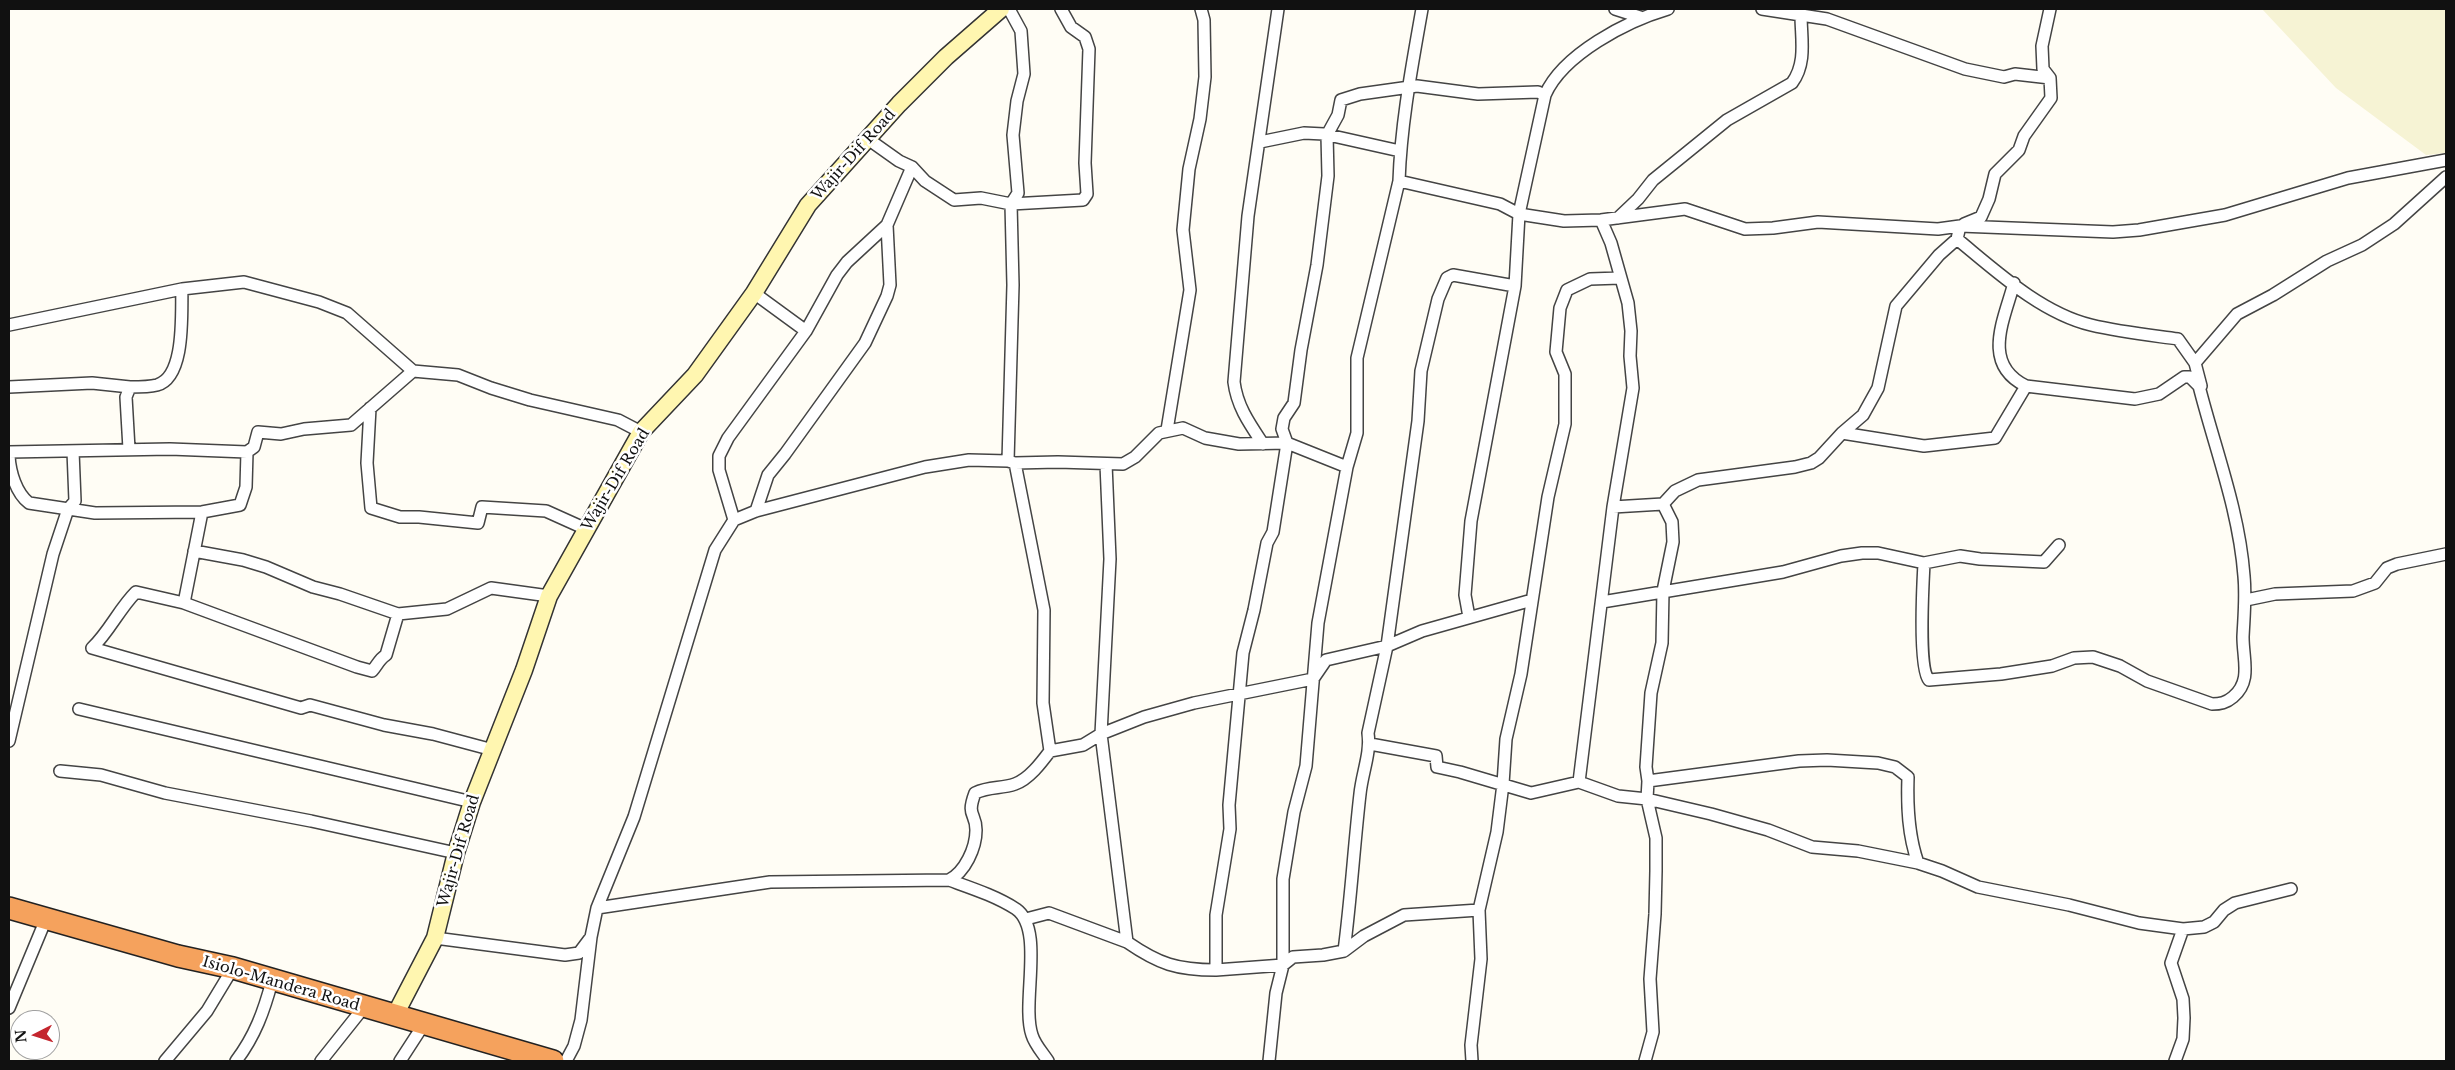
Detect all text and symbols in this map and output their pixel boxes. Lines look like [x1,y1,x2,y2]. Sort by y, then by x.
street label: Wajir-Dif Road [808,106,900,204]
street label: Wajir-Dif Road [578,425,654,535]
street label: Wajir-Dif Road [434,793,484,909]
street label: Isiolo-Mandera Road [200,953,362,1015]
north arrow [10,1010,60,1060]
text: N [12,1029,31,1044]

